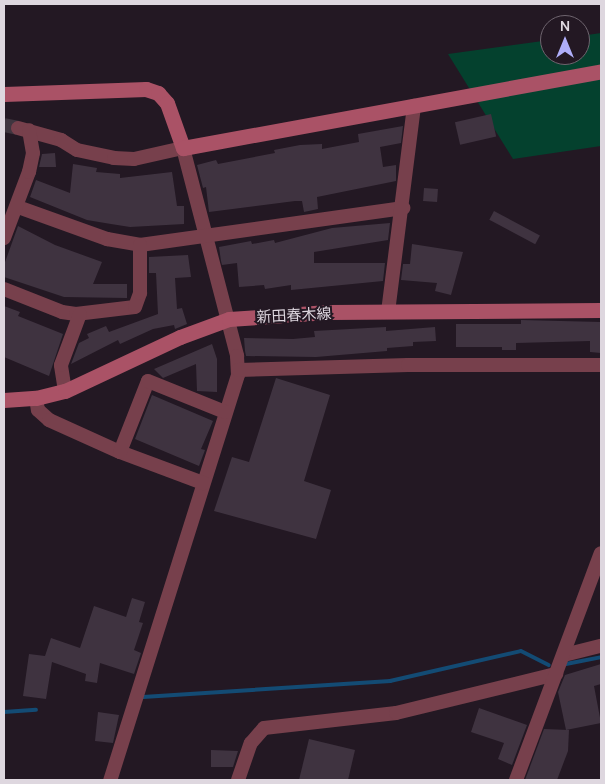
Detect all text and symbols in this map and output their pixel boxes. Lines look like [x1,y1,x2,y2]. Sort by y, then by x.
north arrow [540,15,590,65]
text: N [560,16,570,35]
street label: 新田春木線 [256,304,332,326]

